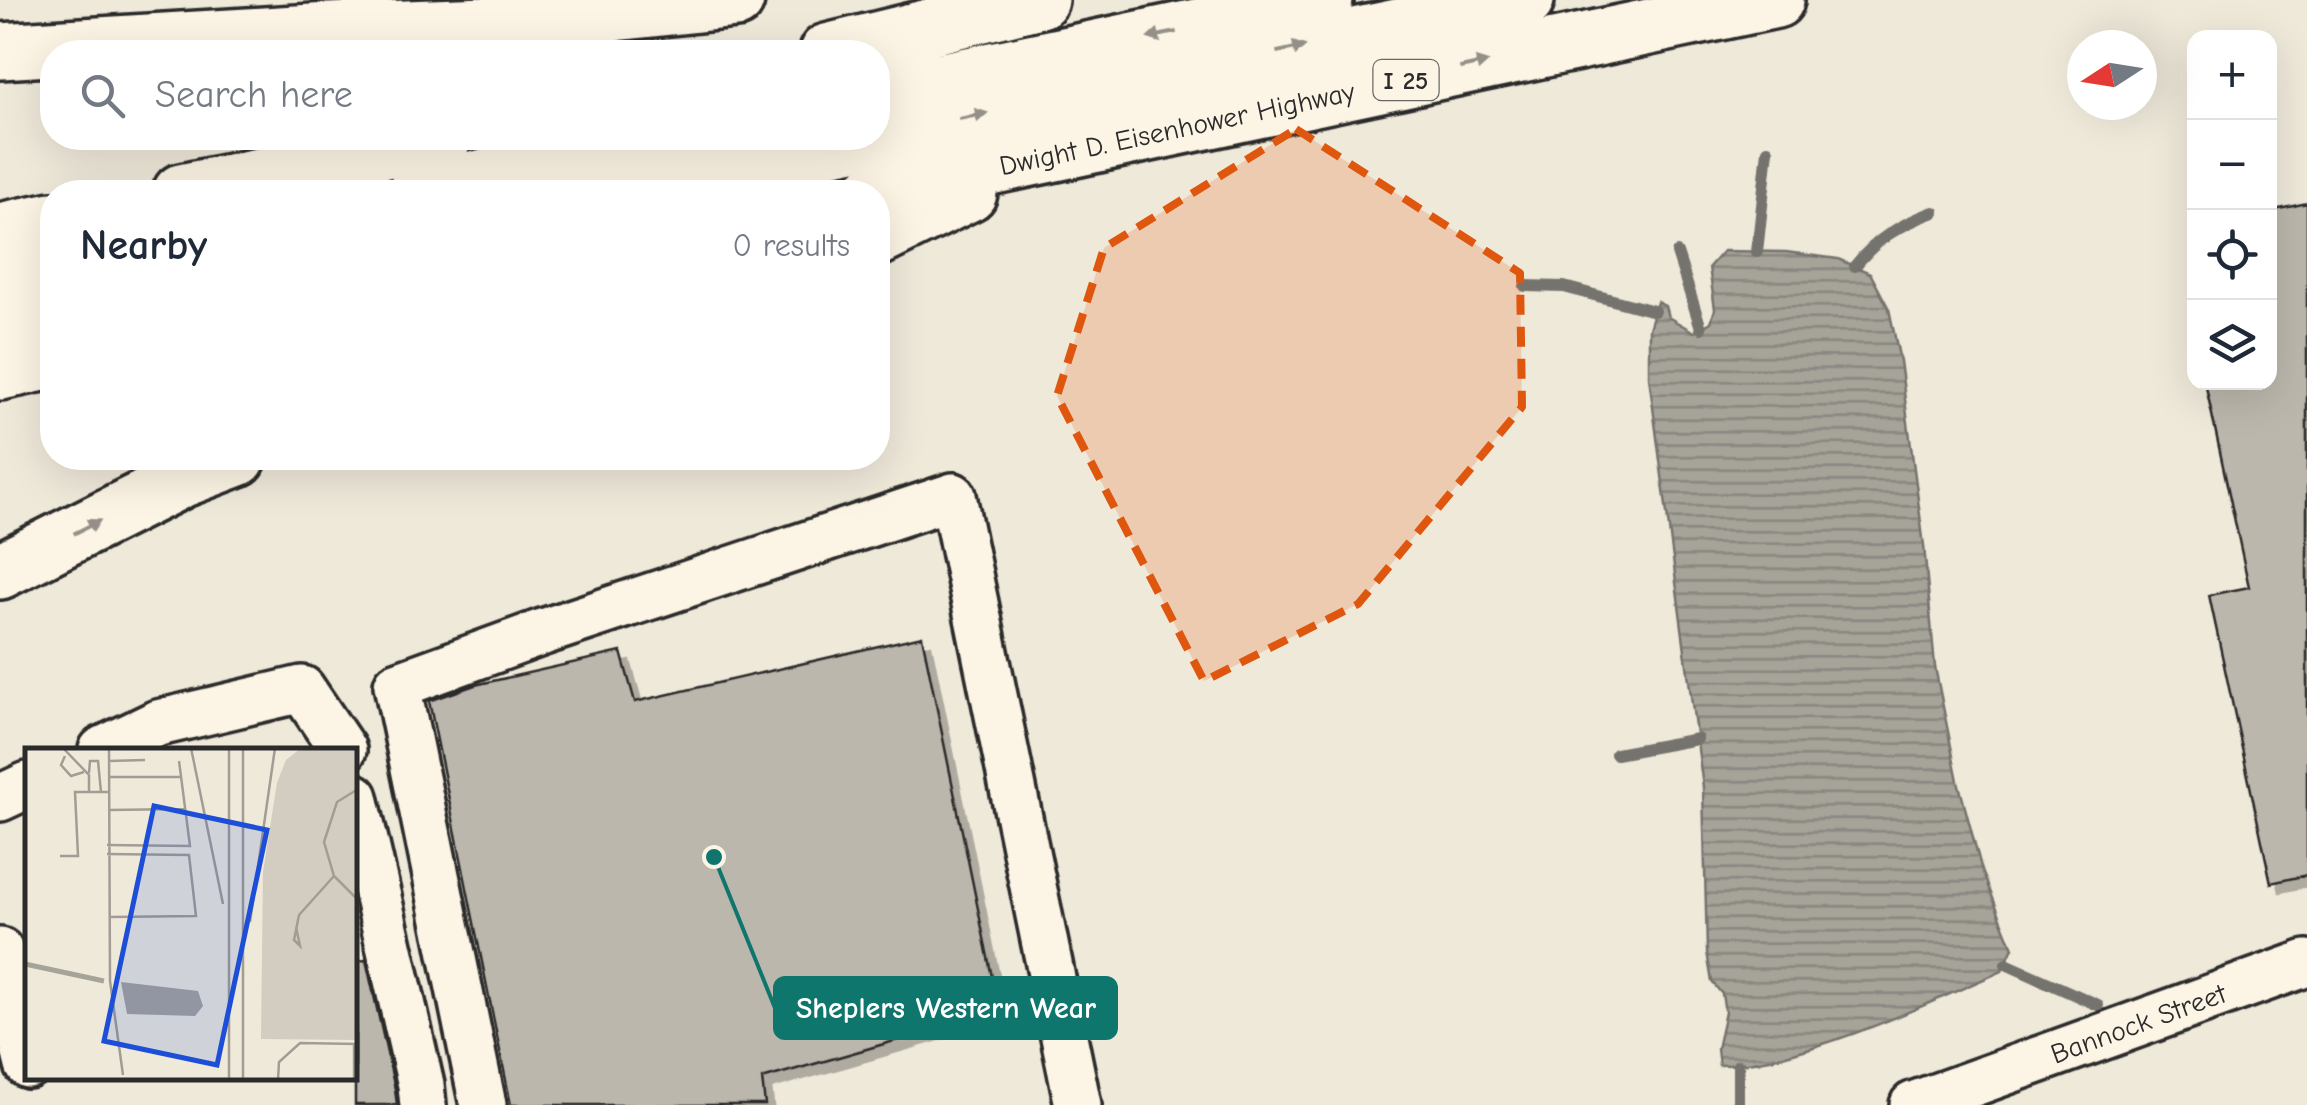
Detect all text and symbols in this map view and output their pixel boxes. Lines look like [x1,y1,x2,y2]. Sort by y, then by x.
one-way arrow [1146,27,1177,43]
north arrow [2067,30,2157,120]
map controls [2187,30,2277,390]
button: + [2187,30,2277,120]
search box [40,40,890,150]
one-way arrow [1276,41,1307,57]
one-way arrow [1459,57,1490,72]
road number: I 25 [1374,60,1438,100]
icon: search [75,68,130,123]
text: Search here [155,73,353,117]
street label: Dwight D. Eisenhower Highway [997,76,1358,182]
one-way arrow [958,108,989,124]
button: − [2187,120,2277,210]
button: locate [2187,210,2277,300]
text: Nearby [80,221,207,270]
text: 0 results [733,227,850,264]
button: layers [2187,300,2277,390]
one-way arrow [73,519,102,536]
inset map [25,748,358,1080]
street label: Bannock Street [2046,977,2231,1070]
callout: Sheplers Western Wear [775,978,1116,1038]
text: Sheplers Western Wear [796,991,1096,1026]

